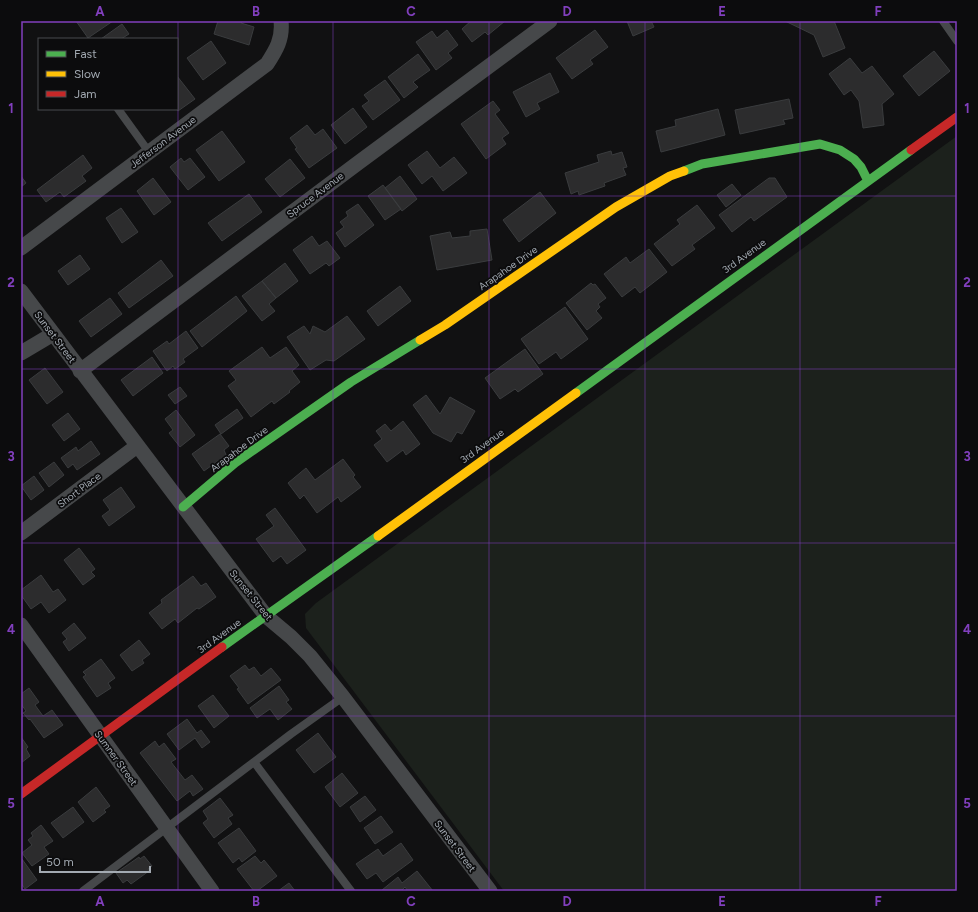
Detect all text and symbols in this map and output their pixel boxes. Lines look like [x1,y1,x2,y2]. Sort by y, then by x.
text: A [95,4,105,19]
text: B [252,4,260,19]
text: C [406,4,416,19]
text: D [562,4,572,19]
text: E [718,4,726,19]
text: F [874,4,882,19]
legend [38,38,178,110]
text: Fast [74,47,97,61]
text: Slow [74,67,101,81]
text: Jam [74,87,97,101]
text: 1 [8,101,14,116]
text: 1 [964,101,970,116]
street label: Jefferson Avenue [127,113,199,171]
street label: Spruce Avenue [284,169,347,221]
street label: 3rd Avenue [720,235,769,276]
street label: Arapahoe Drive [476,243,540,293]
text: 2 [7,275,15,290]
text: 2 [963,275,971,290]
street label: Sunset Street [31,308,79,366]
street label: Arapahoe Drive [208,423,271,475]
street label: 3rd Avenue [458,425,507,466]
text: 3 [7,449,15,464]
text: 3 [963,449,971,464]
street label: Short Place [55,469,104,511]
street label: Sunset Street [227,567,276,623]
street label: 3rd Avenue [195,615,244,656]
text: 4 [7,622,15,637]
text: 4 [963,622,971,637]
street label: Sumner Street [92,728,141,788]
text: 5 [7,796,15,811]
text: 5 [963,796,971,811]
street label: Sunset Street [431,817,479,875]
scale bar [40,848,150,874]
text: 50 m [46,855,74,869]
text: A [95,894,105,909]
text: B [252,894,260,909]
text: C [406,894,416,909]
text: D [562,894,572,909]
text: E [718,894,726,909]
text: F [874,894,882,909]

